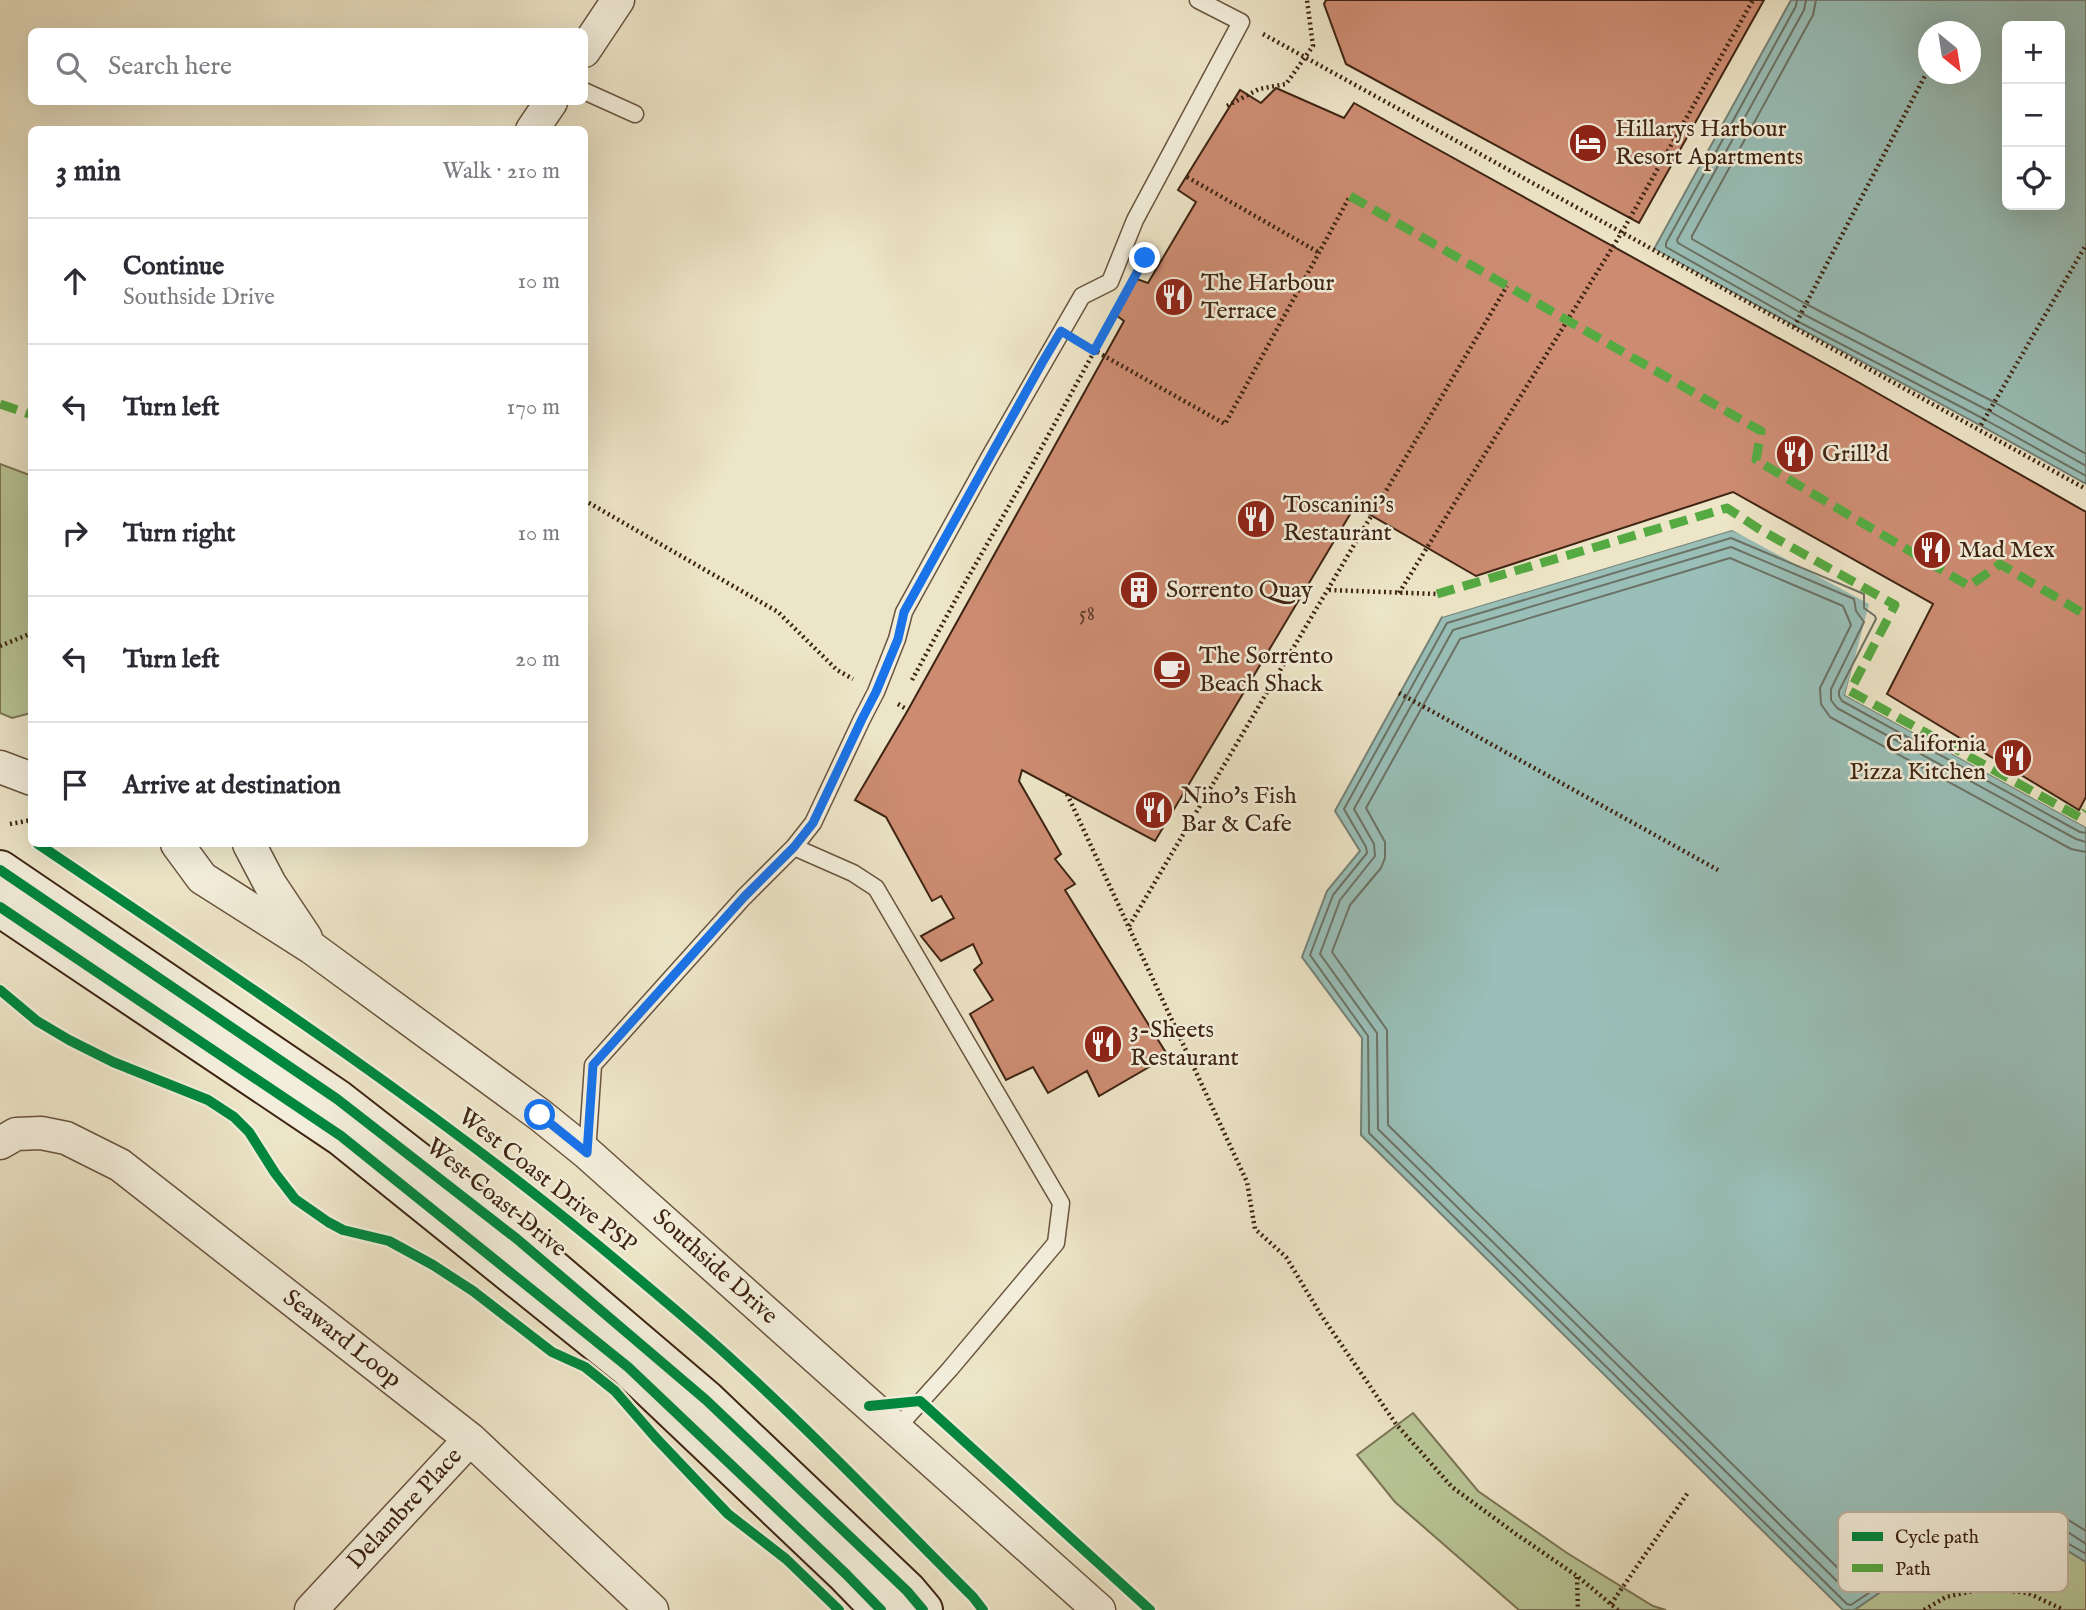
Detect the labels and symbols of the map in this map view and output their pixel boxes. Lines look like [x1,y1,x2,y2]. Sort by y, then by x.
north arrow [1918,21,1981,84]
place label: Hillarys Harbour Resort Apartments [1615,114,1803,173]
hotel icon: Hillarys Harbour Resort Apartments [1567,122,1609,164]
route end [1129,242,1160,273]
place label: The Harbour Terrace [1201,268,1334,327]
restaurant icon: The Harbour Terrace [1153,276,1195,318]
restaurant icon: Grill'd [1774,433,1816,475]
place label: Grill'd [1822,439,1889,470]
place label: Toscanini’s Restaurant [1283,490,1394,549]
restaurant icon: Toscanini’s Restaurant [1235,498,1277,540]
restaurant icon: Mad Mex [1911,529,1953,571]
place label: Mad Mex [1959,535,2055,566]
building icon: Sorrento Quay [1118,569,1160,611]
place label: Sorrento Quay [1166,575,1313,606]
house number: 58 [1079,601,1095,628]
place label: The Sorrento Beach Shack [1199,641,1333,700]
cafe icon: The Sorrento Beach Shack [1151,649,1193,691]
place label: California Pizza Kitchen [1849,729,1987,788]
restaurant icon: California Pizza Kitchen [1992,737,2034,779]
place label: Nino's Fish Bar & Cafe [1181,781,1297,840]
restaurant icon: Nino's Fish Bar & Cafe [1133,789,1175,831]
place label: 3-Sheets Restaurant [1130,1015,1239,1074]
restaurant icon: 3-Sheets Restaurant [1082,1023,1124,1065]
route start [524,1099,555,1130]
street label: West Coast Drive PSP [452,1102,642,1260]
street label: West Coast Drive [420,1132,572,1264]
street label: Southside Drive [646,1203,784,1331]
street label: Seaward Loop [276,1283,408,1395]
street label: Delambre Place [341,1442,469,1576]
legend [1838,1512,2068,1592]
text: Cycle path [1895,1526,1979,1550]
text: Path [1895,1558,1931,1582]

